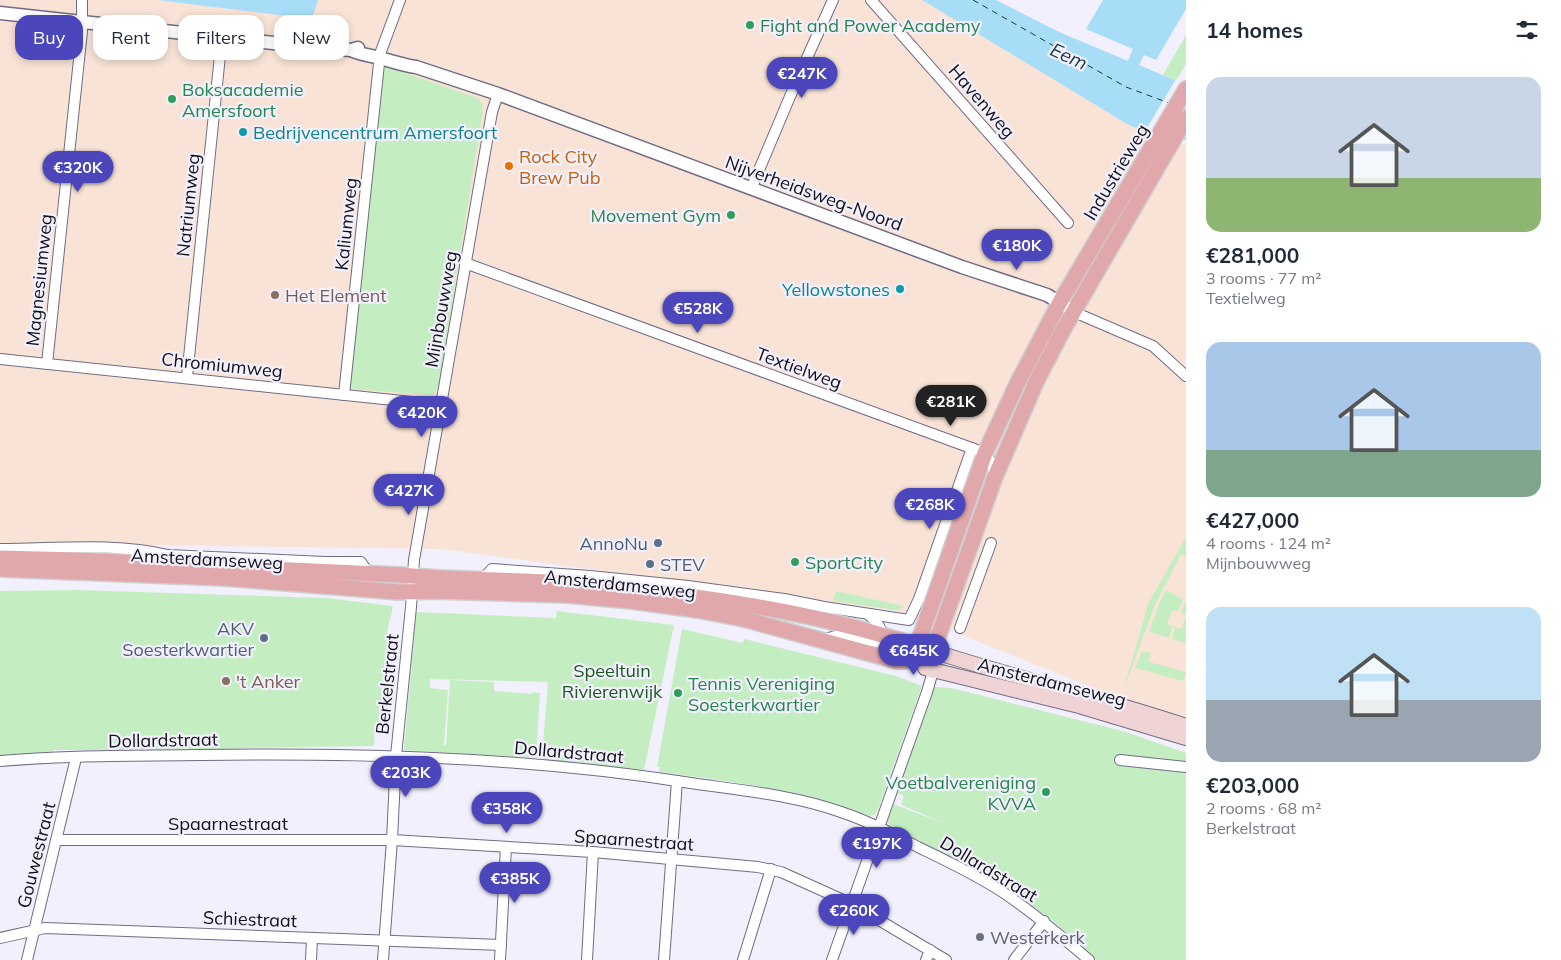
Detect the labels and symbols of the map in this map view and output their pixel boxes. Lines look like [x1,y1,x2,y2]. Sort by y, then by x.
place label: Fight and Power Academy [760,14,981,37]
marker: Fight and Power Academy [744,19,756,31]
water label: Eem [1047,37,1091,75]
pin: €247K [767,56,837,99]
street label: Havenweg [944,59,1020,143]
place label: Boksacademie Amersfoort [182,78,303,122]
marker: Boksacademie Amersfoort [166,93,178,105]
street label: Industrieweg [1078,120,1154,224]
place label: Bedrijvencentrum Amersfoort [253,121,497,144]
marker: Bedrijvencentrum Amersfoort [237,126,249,138]
place label: Rock City Brew Pub [519,145,600,189]
pin: €320K [43,150,113,193]
street label: Nijverheidsweg-Noord [722,150,906,236]
street label: Natriumweg [171,152,205,258]
marker: Rock City Brew Pub [503,160,515,172]
street label: Kaliumweg [330,177,362,271]
place label: Movement Gym [591,204,721,227]
marker: Movement Gym [725,209,737,221]
street label: Magnesiumweg [21,213,57,347]
pin: €180K [982,228,1052,271]
street label: Mijnbouwweg [419,249,463,369]
place label: Yellowstones [781,278,890,301]
marker: Yellowstones [894,283,906,295]
place label: Het Element [285,284,387,307]
marker: Het Element [269,289,281,301]
pin: €528K [663,292,733,334]
street label: Textielweg [753,342,845,394]
street label: Chromiumweg [160,347,284,383]
pin: €281K [916,384,986,427]
pin: €420K [387,396,457,438]
pin: €427K [374,474,444,516]
pin: €268K [895,488,965,530]
place label: AnnoNu [580,532,648,555]
marker: AnnoNu [652,537,664,549]
street label: Amsterdamseweg [130,544,284,574]
place label: SportCity [805,551,884,574]
place label: STEV [660,553,705,576]
marker: SportCity [789,556,801,568]
marker: STEV [644,558,656,570]
street label: Amsterdamseweg [543,565,697,603]
place label: AKV Soesterkwartier [122,617,254,661]
marker: AKV Soesterkwartier [258,632,270,644]
street label: Berkelstraat [370,632,404,736]
pin: €645K [879,634,949,676]
street label: Amsterdamseweg [975,652,1129,712]
park label: Speeltuin Rivierenwijk [562,659,663,703]
place label: 't Anker [236,670,301,693]
place label: Tennis Vereniging Soesterkwartier [688,672,835,716]
marker: 't Anker [220,675,232,687]
marker: Tennis Vereniging Soesterkwartier [672,687,684,699]
street label: Dollardstraat [108,728,218,752]
street label: Dollardstraat [513,736,625,768]
pin: €203K [371,756,441,798]
place label: Voetbalvereniging KVVA [885,771,1036,815]
marker: Voetbalvereniging KVVA [1040,786,1052,798]
pin: €358K [472,792,542,834]
street label: Gouwestraat [12,800,60,910]
street label: Spaarnestraat [168,812,288,835]
street label: Spaarnestraat [573,824,695,856]
pin: €197K [842,826,912,869]
street label: Dollardstraat [936,831,1042,907]
pin: €385K [480,862,550,904]
pin: €260K [819,894,889,936]
street label: Schiestraat [203,906,297,932]
place label: Westerkerk [990,926,1085,949]
marker: Westerkerk [974,931,986,943]

